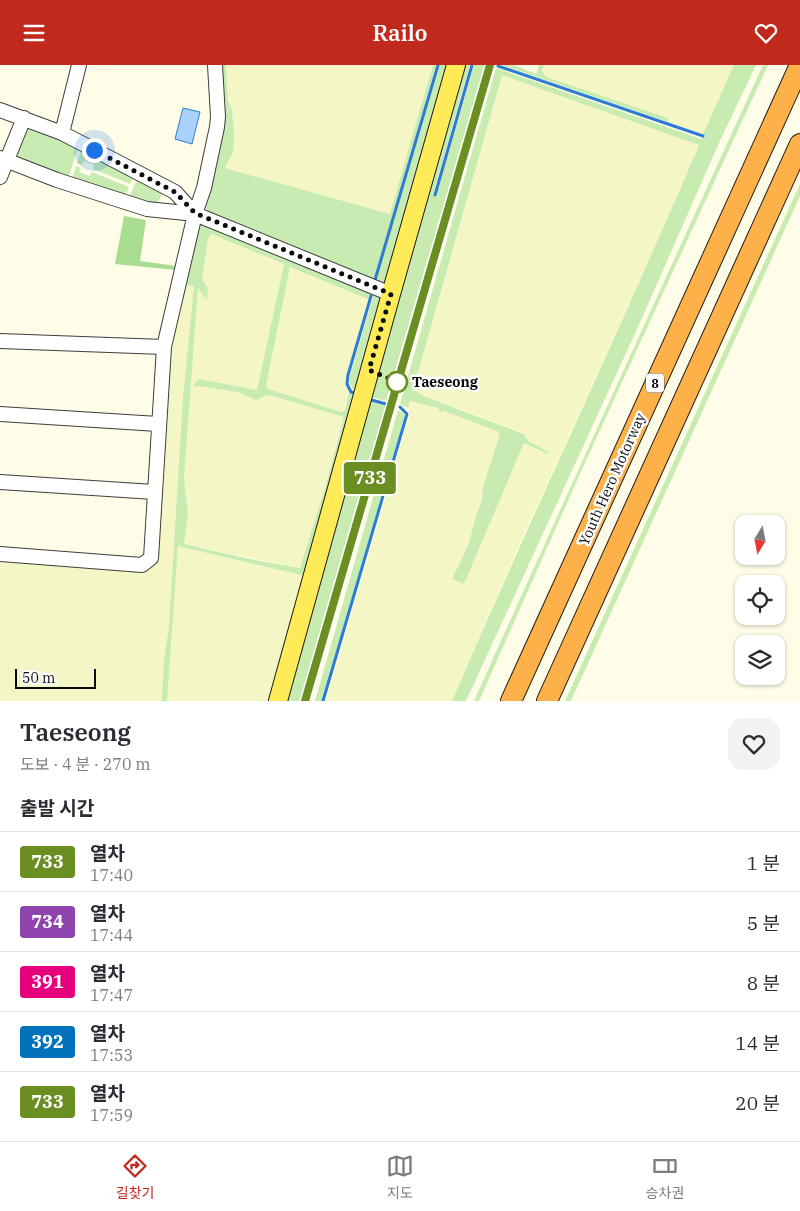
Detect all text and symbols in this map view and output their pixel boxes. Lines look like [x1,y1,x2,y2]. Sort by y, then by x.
text: Railo [373,18,427,47]
icon: menu [20,19,48,47]
icon: heart [752,19,780,47]
your location [82,138,107,163]
marker: Taeseong [386,371,408,393]
place label: Taeseong [412,373,479,391]
road number: 8 [646,373,664,393]
street label: Youth Hero Motorway [575,410,649,548]
line badge: 733 [341,462,399,494]
text: 733 [354,466,386,489]
north arrow [735,515,785,565]
map controls [735,515,785,685]
button: locate [735,575,785,625]
button: layers [735,635,785,685]
scale bar [15,666,96,689]
text: 50 m [22,669,55,687]
text: Taeseong [20,716,131,748]
button: heart [728,718,780,770]
text: 도보 · 4 분 · 270 m [20,754,150,774]
text: 출발 시간 [20,796,94,820]
text: 열차 [90,841,125,865]
text: 733 [31,850,64,873]
text: 1 분 [747,851,780,875]
text: 17:40 [90,865,133,885]
text: 열차 [90,901,125,925]
text: 734 [31,910,64,933]
text: 5 분 [747,911,780,935]
text: 17:44 [90,925,133,945]
text: 열차 [90,961,125,985]
text: 391 [31,970,64,993]
text: 8 분 [747,971,780,995]
text: 17:47 [90,985,133,1005]
text: 열차 [90,1021,125,1045]
text: 392 [31,1030,64,1053]
text: 14 분 [735,1031,780,1055]
text: 17:53 [90,1045,133,1065]
text: 열차 [90,1081,125,1105]
text: 733 [31,1090,64,1113]
text: 20 분 [735,1091,780,1115]
text: 17:59 [90,1105,133,1125]
tab: 길찾기 [116,1152,154,1202]
tab: 지도 [386,1152,414,1202]
tab: 승차권 [646,1152,684,1202]

